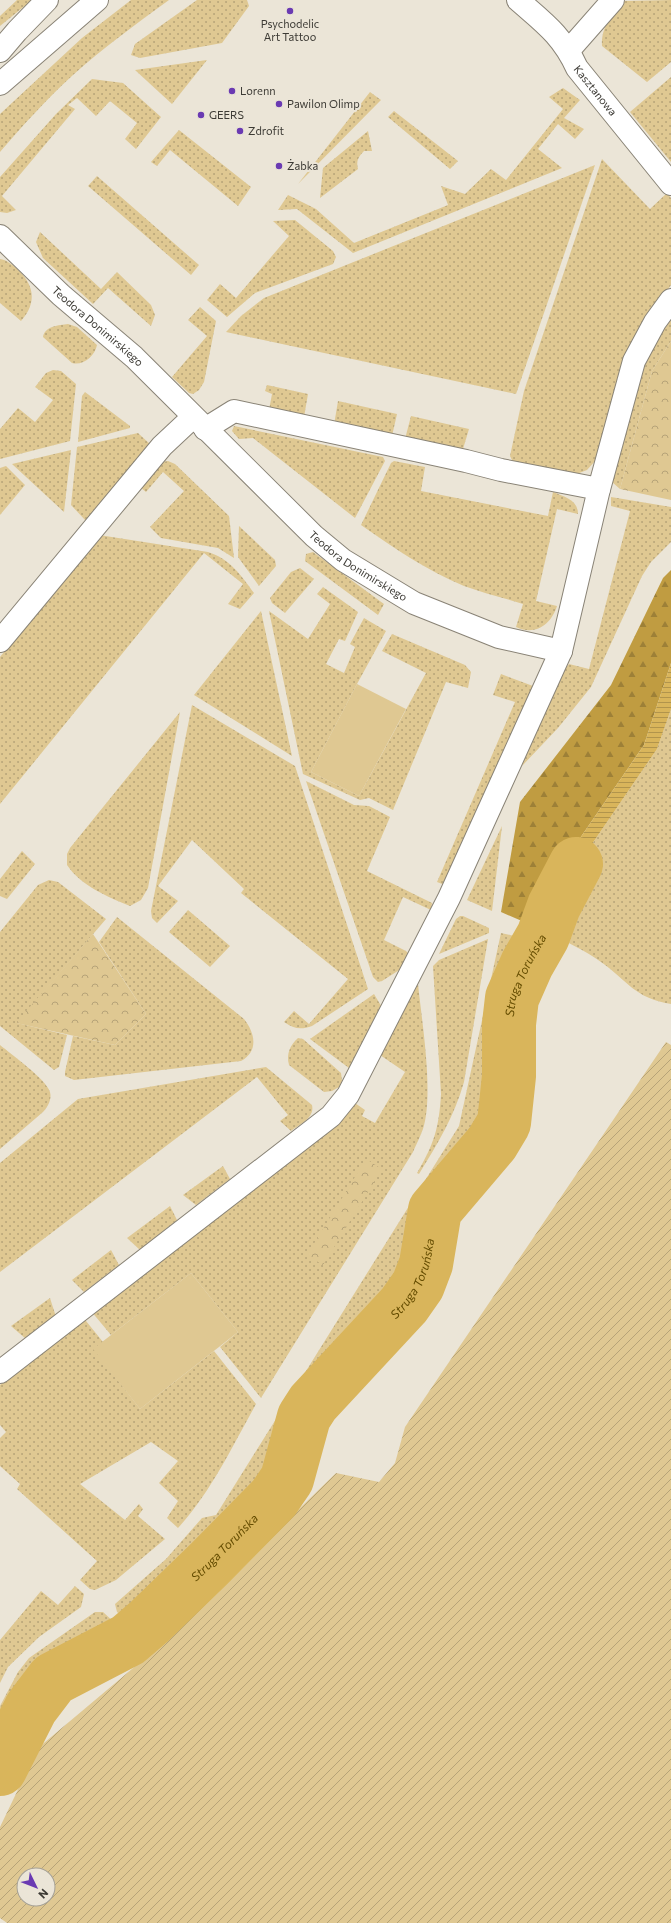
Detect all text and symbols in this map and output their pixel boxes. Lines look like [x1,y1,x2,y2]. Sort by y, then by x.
marker: Psychodelic Art Tattoo [285,6,295,16]
place label: Psychodelic Art Tattoo [261,17,319,43]
street label: Kasztanowa [571,62,620,118]
place label: Lorenn [240,84,275,97]
marker: Lorenn [227,86,237,96]
place label: Pawilon Olimp [287,97,360,110]
marker: Pawilon Olimp [274,99,284,109]
place label: GEERS [209,108,244,121]
marker: GEERS [196,110,206,120]
place label: Zdrofit [248,124,285,137]
marker: Zdrofit [235,126,245,136]
place label: Żabka [287,158,318,172]
marker: Żabka [274,161,284,171]
street label: Teodora Donimirskiego [50,283,147,369]
street label: Teodora Donimirskiego [306,528,410,604]
water label: Struga Toruńska [502,931,549,1017]
water label: Struga Toruńska [387,1237,436,1321]
water label: Struga Toruńska [188,1511,260,1584]
north arrow [16,1867,56,1907]
text: N [36,1887,51,1902]

